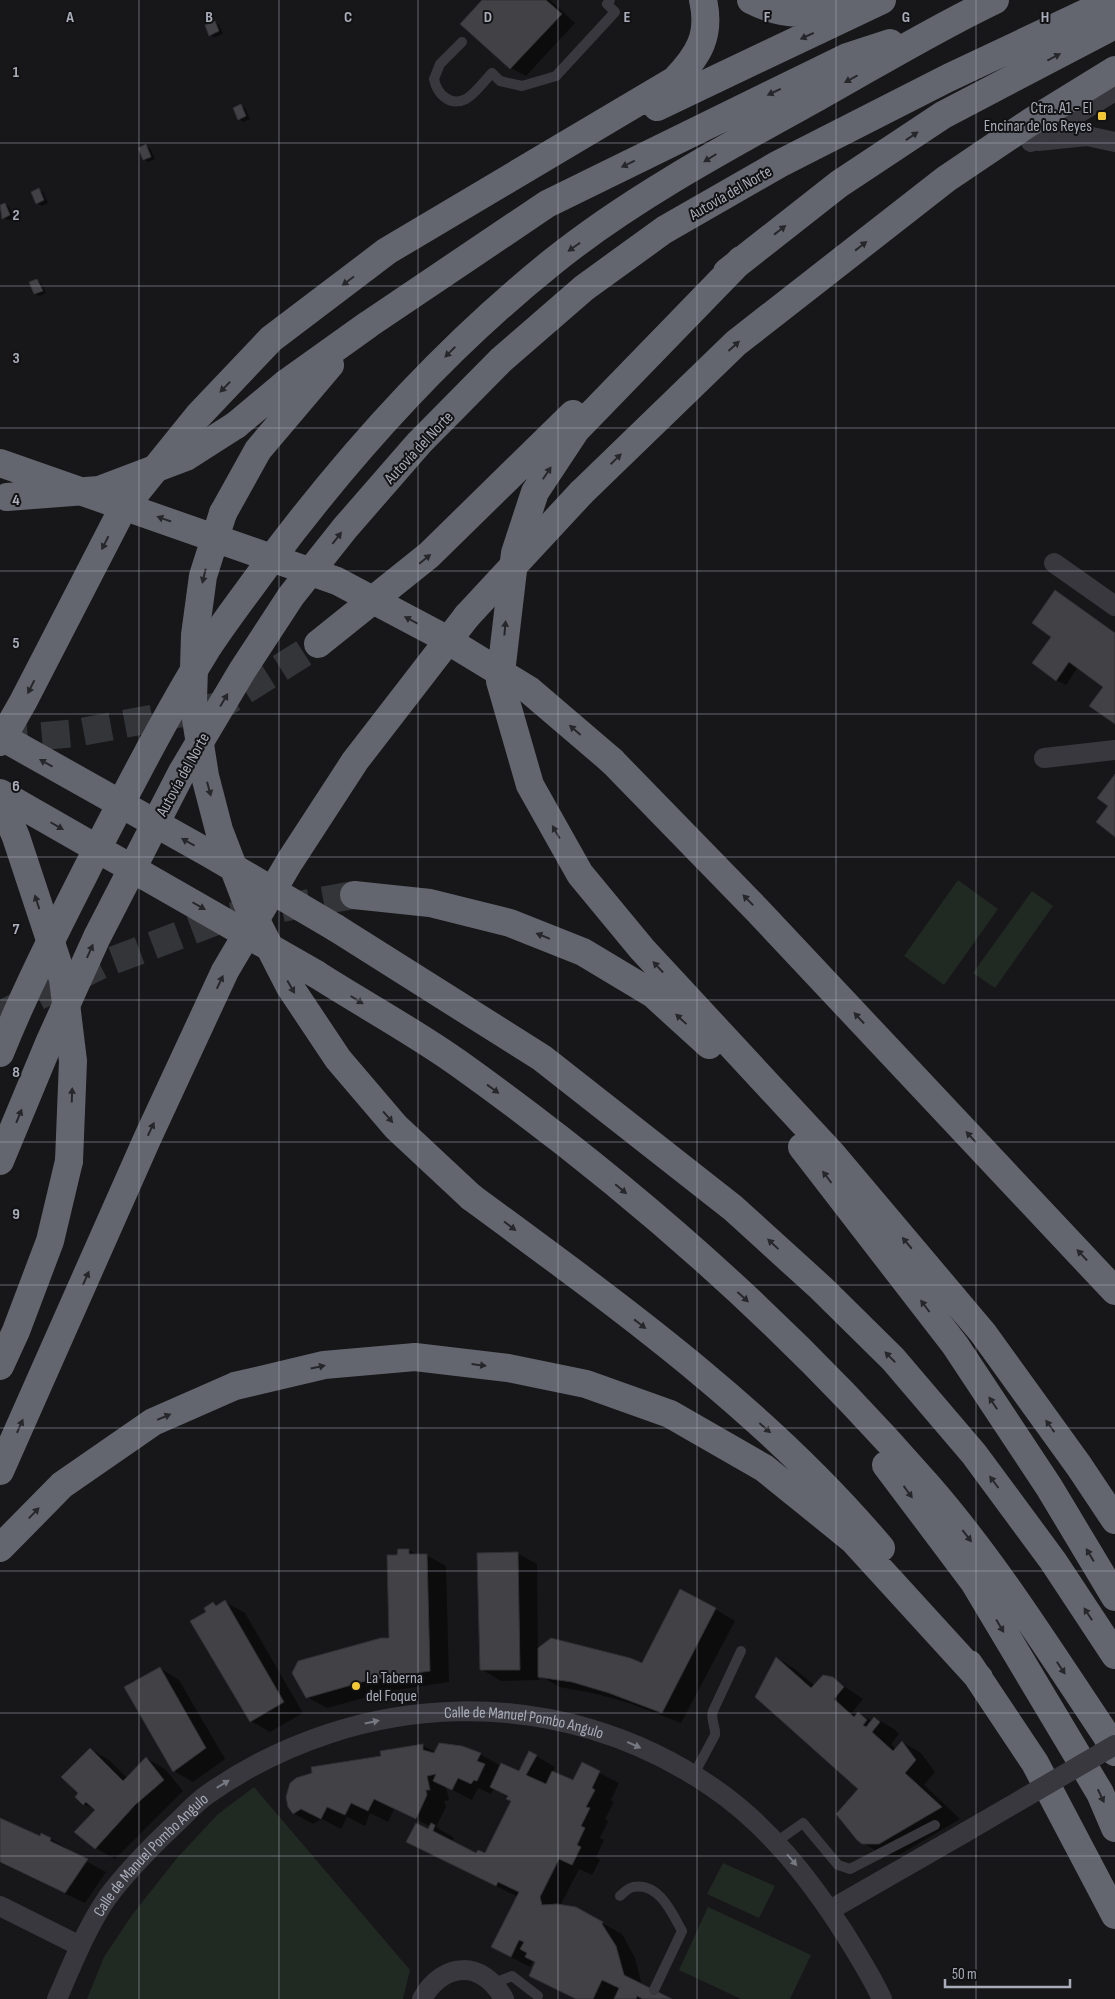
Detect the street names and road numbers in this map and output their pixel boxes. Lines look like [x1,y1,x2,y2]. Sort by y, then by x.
street label: Autovía del Norte [685,162,775,225]
street label: Autovía del Norte [380,408,457,489]
street label: Autovía del Norte [152,730,214,820]
street label: Calle de Manuel Pombo Angulo [444,1703,606,1744]
street label: Calle de Manuel Pombo Angulo [90,1790,212,1920]

